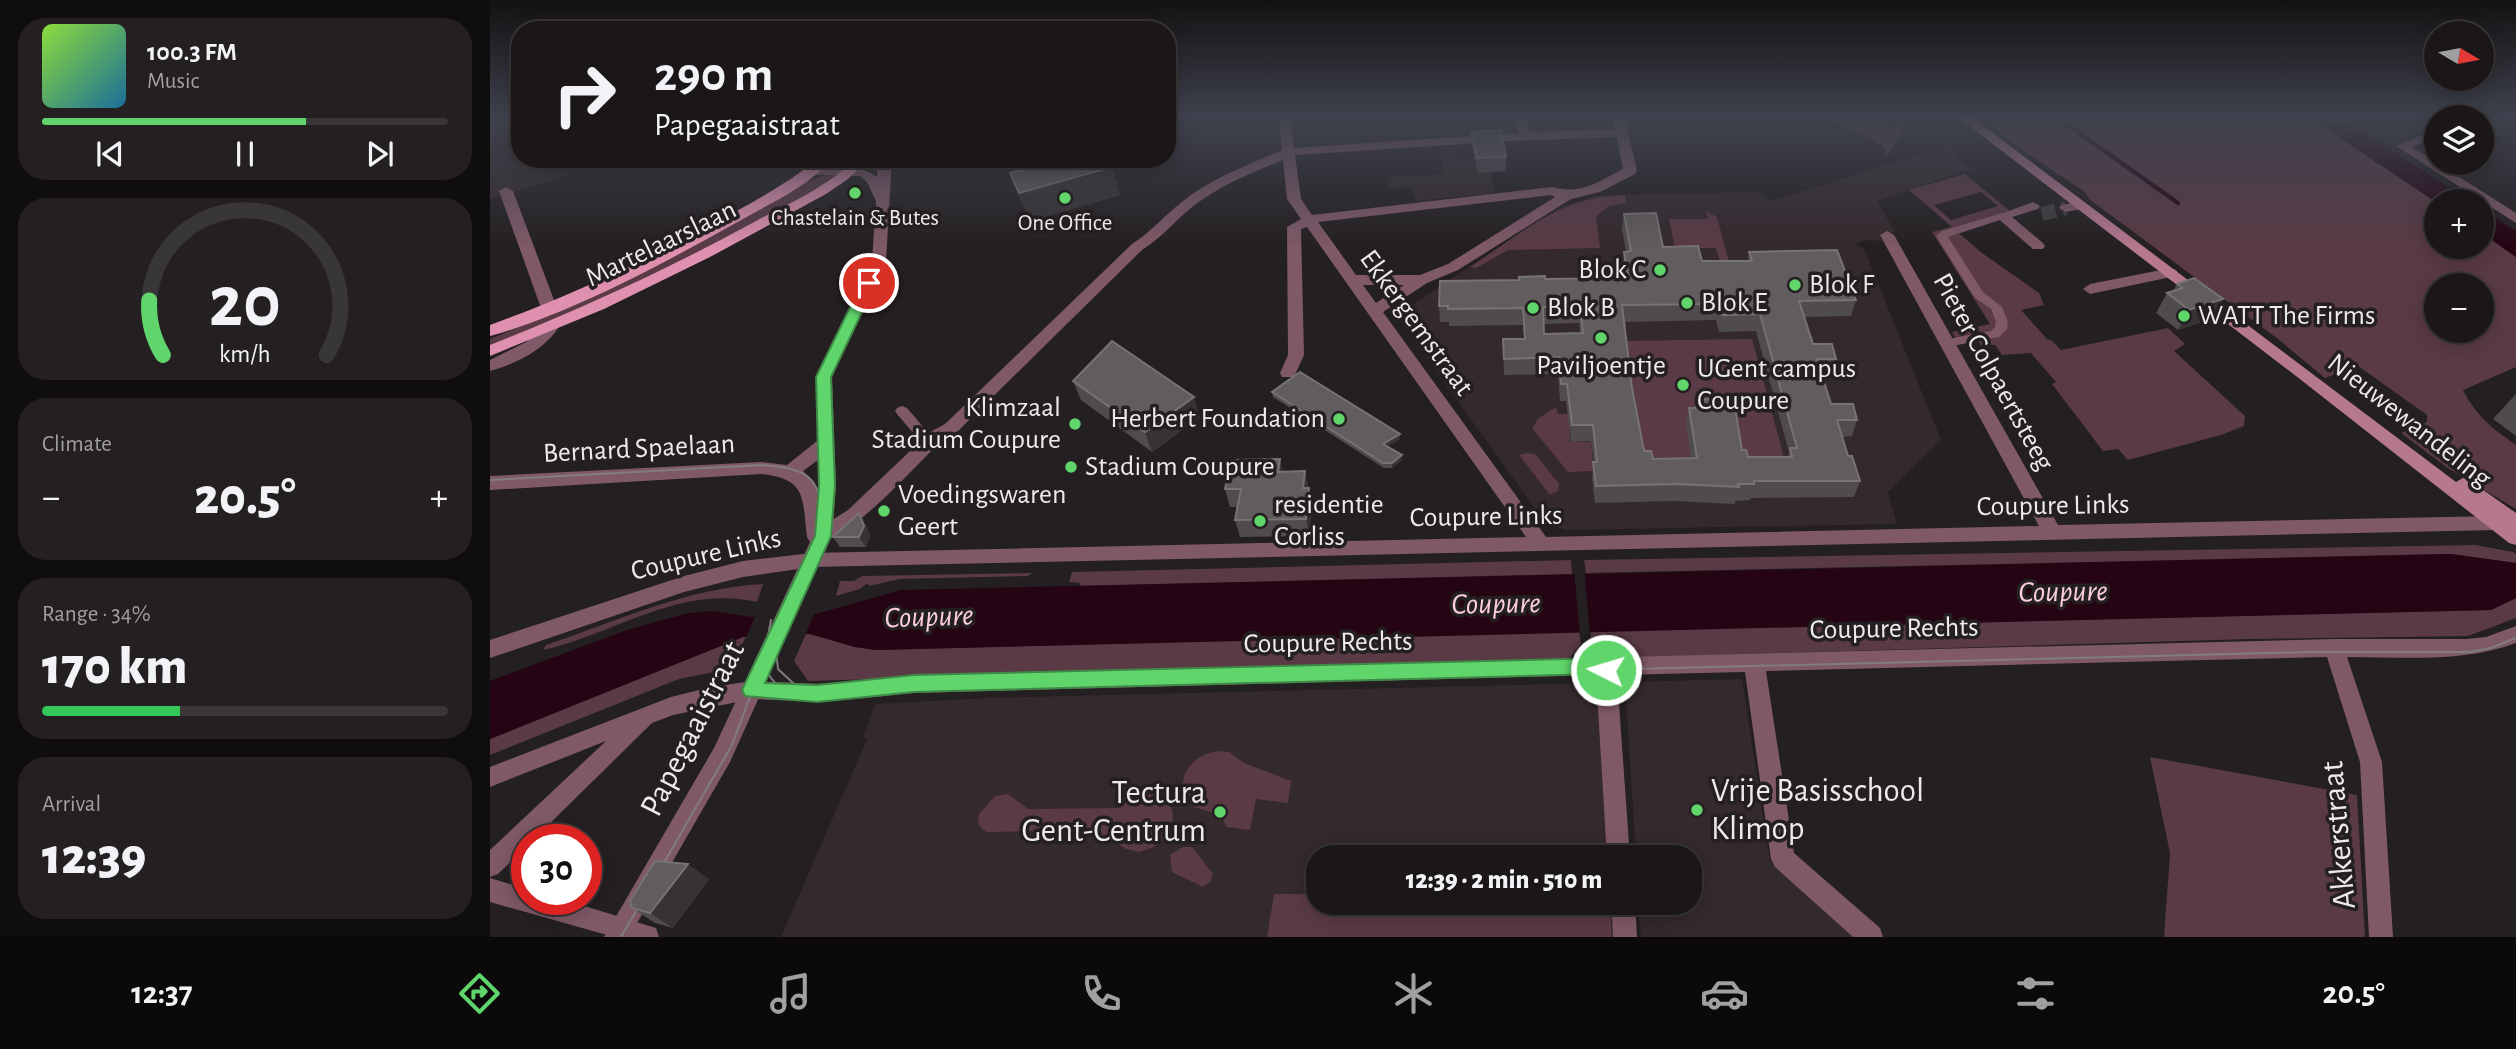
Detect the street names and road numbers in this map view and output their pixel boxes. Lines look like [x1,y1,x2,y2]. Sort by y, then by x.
street label: Martelaarslaan [581,196,741,292]
street label: Ekkergemstraat [1354,245,1478,401]
street label: Pieter Colpaertsteeg [1927,269,2059,475]
street label: Nieuwewandeling [2322,349,2496,493]
street label: Bernard Spaelaan [542,430,736,468]
street label: Coupure Links [1976,491,2130,521]
street label: Coupure Links [1409,502,1563,532]
street label: Coupure Links [628,524,784,586]
street label: Coupure Rechts [1809,614,1979,644]
street label: Coupure Rechts [1243,628,1413,658]
street label: Papegaaistraat [635,636,751,822]
street label: Akkerstraat [2316,759,2362,910]

